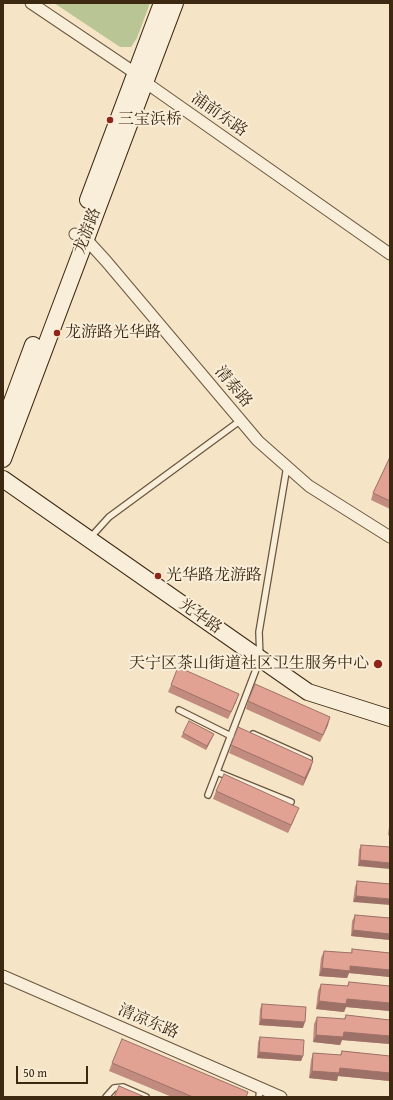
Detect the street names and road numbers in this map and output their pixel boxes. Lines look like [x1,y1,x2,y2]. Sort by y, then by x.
street label: 浦前东路 [187,89,251,141]
street label: 龙游路 [70,205,106,257]
street label: 清泰路 [210,362,256,412]
street label: 光华路 [175,595,225,639]
street label: 清凉东路 [115,1001,181,1043]

